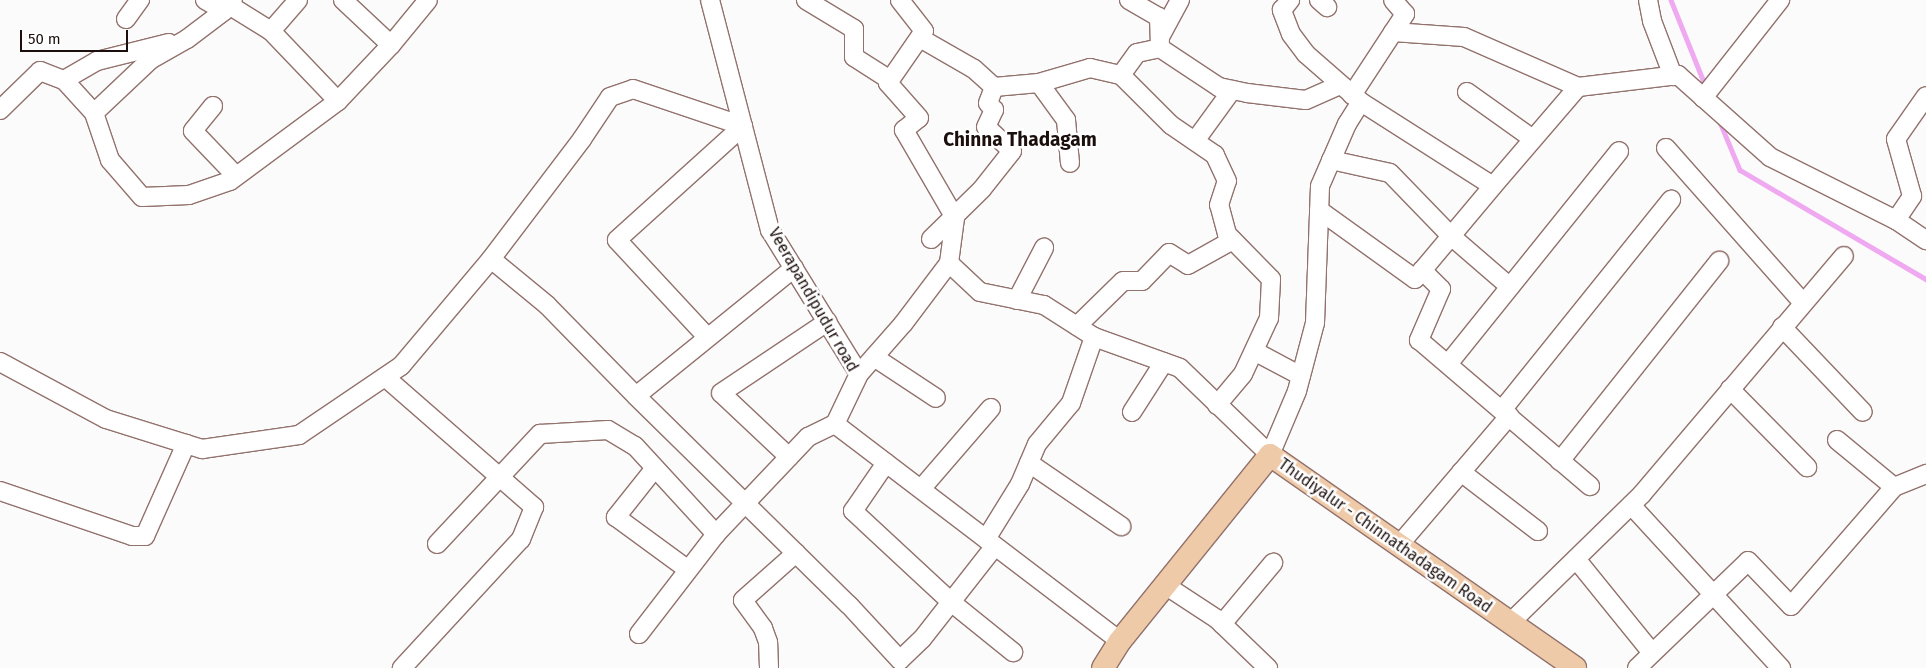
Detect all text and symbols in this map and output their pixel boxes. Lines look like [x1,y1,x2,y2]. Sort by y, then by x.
scale bar [22,20,130,52]
text: 50 m [28,30,61,48]
district label: Chinna Thadagam [943,129,1097,151]
street label: Veerapandipudur road [764,225,862,375]
street label: Thudiyalur - Chinnathadagam Road [1275,455,1495,617]

